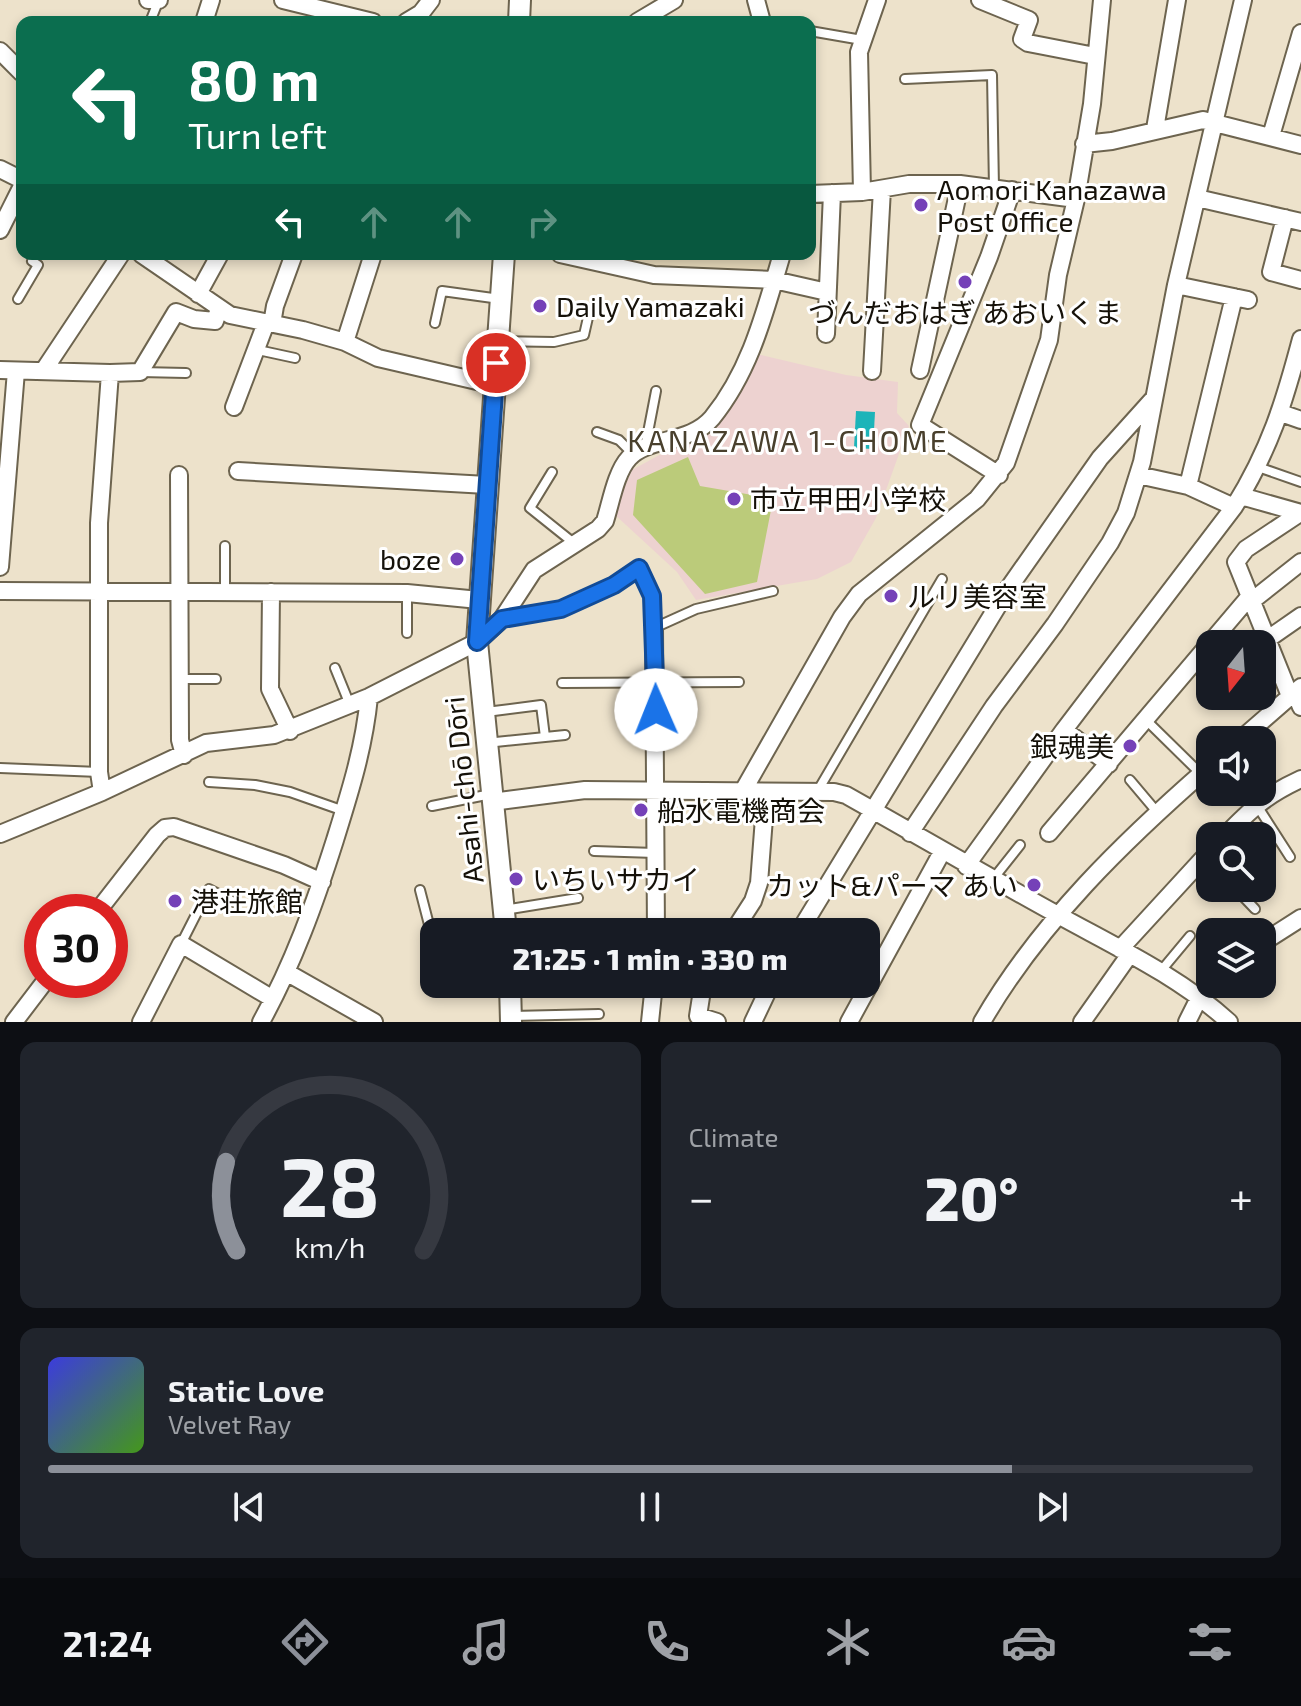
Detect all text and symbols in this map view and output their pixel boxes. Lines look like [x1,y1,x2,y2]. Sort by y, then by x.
text: 80 m [188,45,320,112]
icon: left [56,48,160,152]
text: Turn left [188,113,327,156]
place label: Aomori Kanazawa Post Office [937,172,1167,238]
marker: Aomori Kanazawa Post Office [912,196,930,214]
icon: left [268,200,312,244]
icon: ahead [352,200,396,244]
icon: ahead [436,200,480,244]
icon: right [520,200,564,244]
marker: づんだおはぎ あおいくま [956,273,974,291]
place label: Daily Yamazaki [556,289,745,323]
place label: づんだおはぎ あおいくま [808,295,1122,329]
marker: Daily Yamazaki [531,297,549,315]
pin [462,329,530,397]
icon: arrive [474,341,518,385]
district label: KANAZAWA 1-CHOME [627,422,949,458]
place label: 市立甲田小学校 [750,482,946,516]
marker: 市立甲田小学校 [725,490,743,508]
place label: boze [380,542,441,576]
marker: boze [448,550,466,568]
place label: ルリ美容室 [907,579,1047,613]
marker: ルリ美容室 [882,587,900,605]
north arrow [1196,630,1276,710]
map controls [1196,630,1276,998]
position arrow [614,668,698,752]
street label: Asahi-chō Dōri [436,695,490,885]
button: sound [1196,726,1276,806]
place label: 銀魂美 [1030,729,1114,763]
marker: 銀魂美 [1121,737,1139,755]
place label: 船水電機商会 [657,793,825,827]
marker: 船水電機商会 [632,801,650,819]
button: search [1196,822,1276,902]
place label: いちいサカイ [532,862,700,896]
place label: カット&パーマ あい [766,868,1018,902]
marker: いちいサカイ [507,870,525,888]
marker: カット&パーマ あい [1025,876,1043,894]
place label: 港荘旅館 [191,884,303,918]
marker: 港荘旅館 [166,892,184,910]
speed limit sign: 30 [24,894,128,998]
button: layers [1196,918,1276,998]
text: 21:25 · 1 min · 330 m [512,940,788,976]
text: Climate [689,1121,778,1152]
text: 28 [280,1134,380,1234]
text: 20° [924,1161,1019,1233]
text: − [689,1170,714,1223]
text: + [1229,1170,1253,1223]
text: km/h [295,1229,366,1264]
text: Static Love [168,1372,324,1408]
text: Velvet Ray [168,1408,291,1439]
icon: previous [227,1485,271,1529]
icon: pause [628,1485,672,1529]
icon: next [1030,1485,1074,1529]
icon: directions [277,1614,333,1670]
icon: music [458,1614,514,1670]
icon: phone [639,1614,695,1670]
icon: climate [820,1614,876,1670]
icon: car [1001,1614,1057,1670]
icon: filters [1182,1614,1238,1670]
text: 21:24 [63,1621,152,1664]

